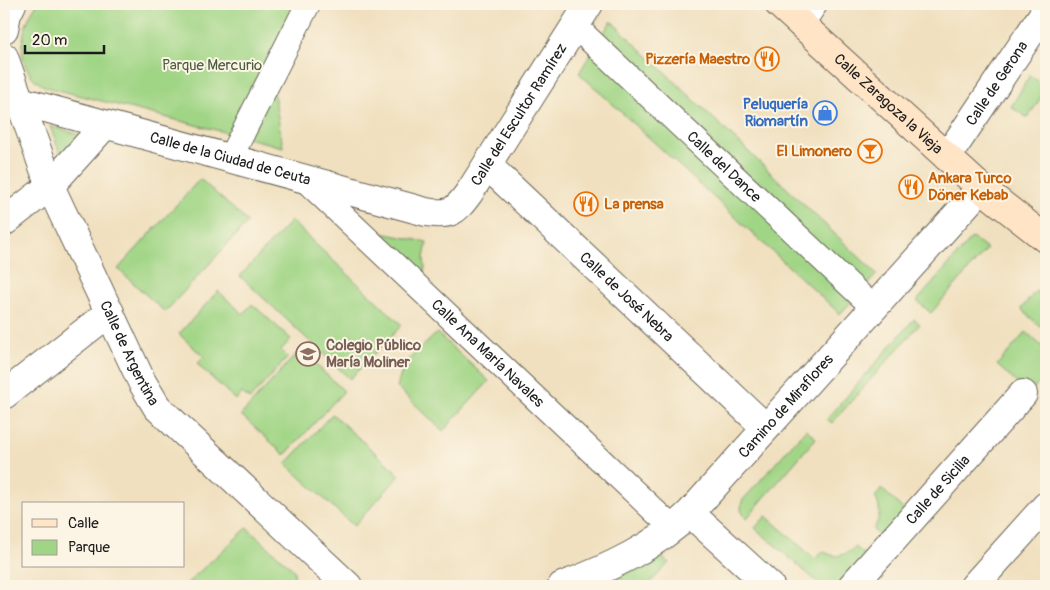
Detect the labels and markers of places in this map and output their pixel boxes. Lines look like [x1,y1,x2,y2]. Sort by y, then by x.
restaurant icon: Pizzería Maestro [754,46,780,72]
place label: Pizzería Maestro [645,50,750,69]
place label: Peluquería Riomartín [743,95,808,131]
shop icon: Peluquería Riomartín [812,100,838,126]
bar icon: El Limonero [857,138,883,164]
place label: El Limonero [776,142,852,161]
place label: Ankara Turco Döner Kebab [928,169,1012,205]
restaurant icon: Ankara Turco Döner Kebab [898,174,924,200]
restaurant icon: La prensa [573,191,599,217]
place label: La prensa [604,195,664,214]
place label: Colegio Público María Moliner [326,336,421,372]
school or university icon: Colegio Público María Moliner [295,341,321,367]

